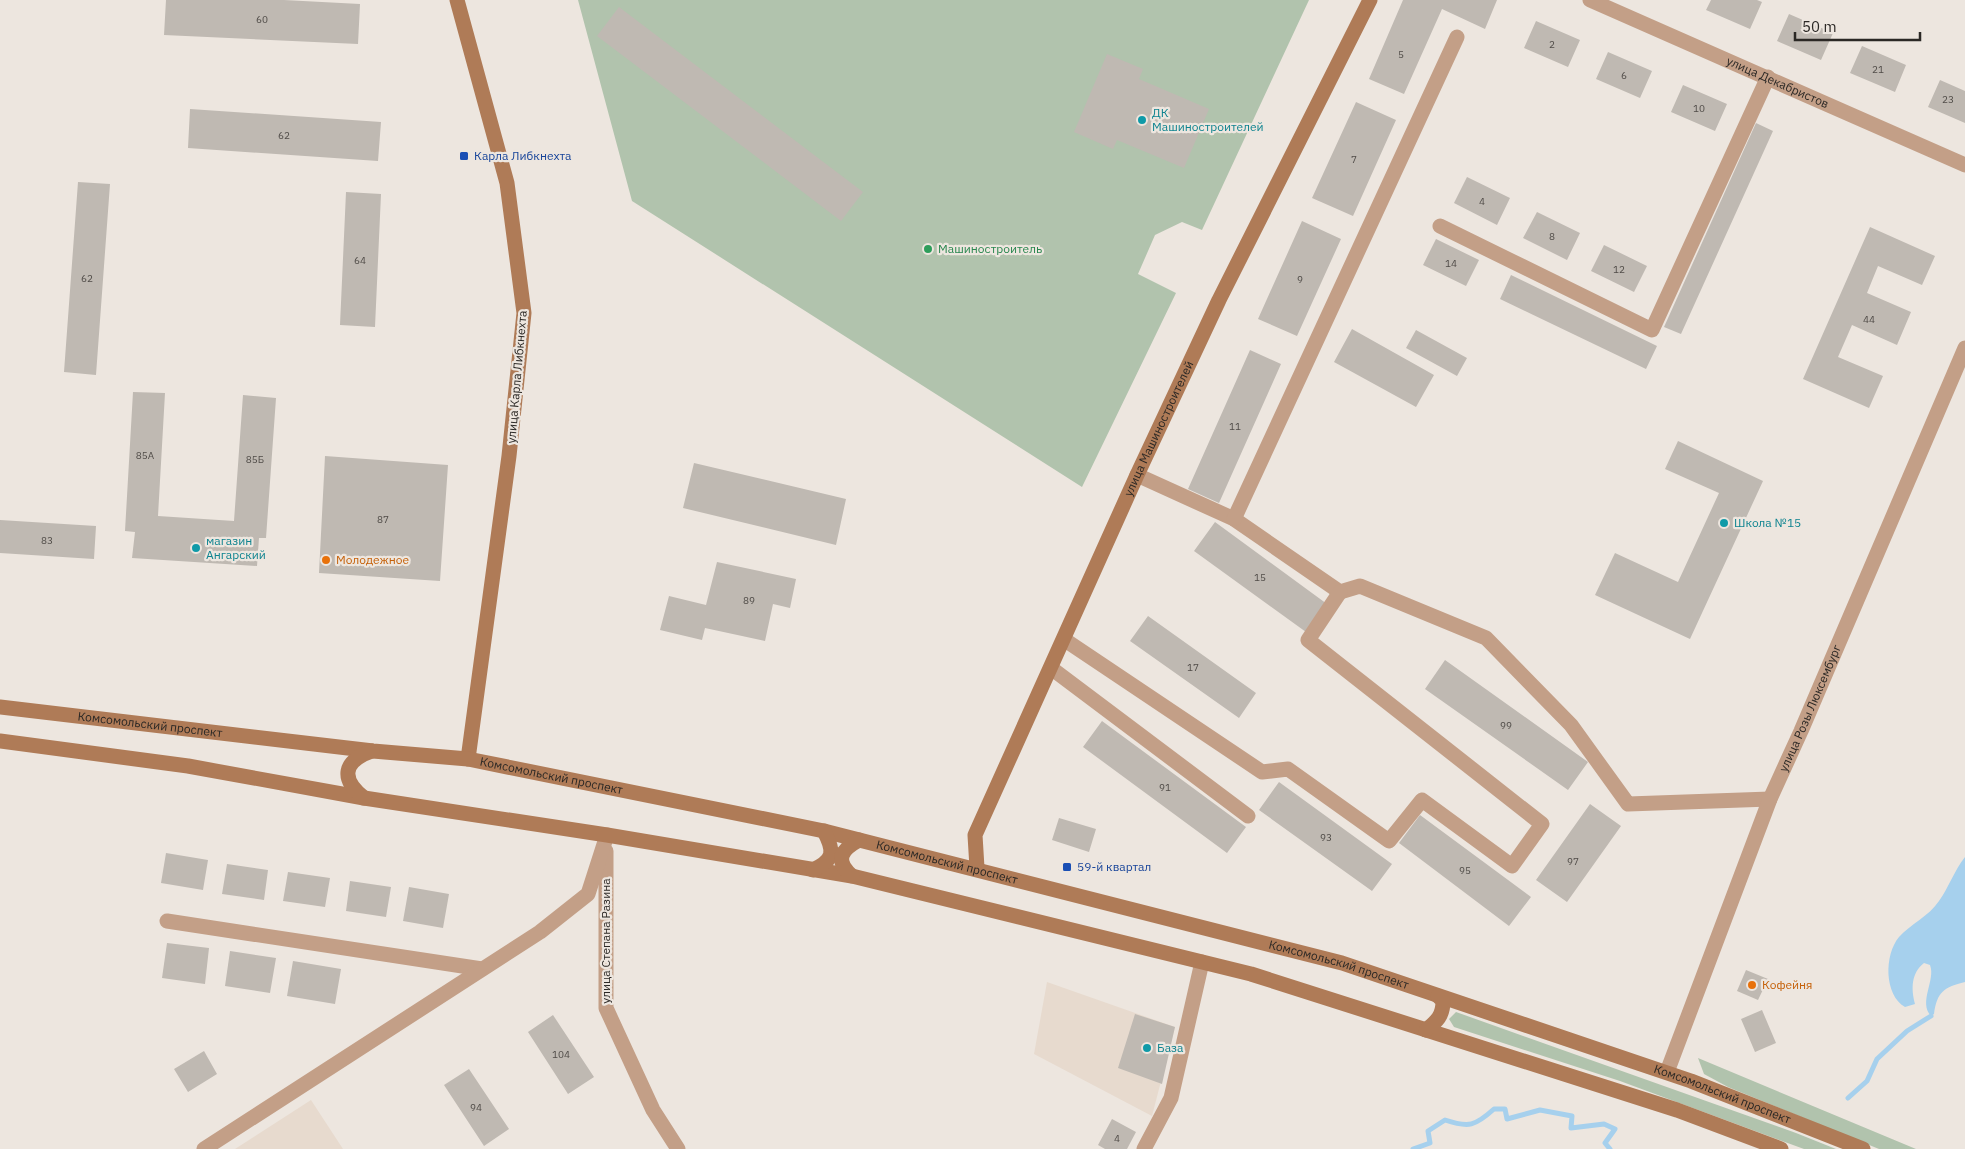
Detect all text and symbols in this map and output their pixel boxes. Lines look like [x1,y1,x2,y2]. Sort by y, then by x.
scale bar [1795,10,1920,42]
house number: 60 [256,13,268,26]
text: 50 m [1802,17,1837,36]
house number: 2 [1549,38,1555,51]
house number: 5 [1398,48,1404,61]
street label: улица Декабристов [1724,53,1831,111]
house number: 21 [1872,63,1884,76]
house number: 6 [1621,69,1627,82]
house number: 23 [1942,93,1954,106]
house number: 10 [1693,102,1705,115]
place label: ДК Машиностроителей [1152,105,1264,134]
marker: ДК Машиностроителей [1136,114,1148,126]
house number: 62 [278,129,290,142]
place label: Карла Либкнехта [474,148,572,163]
marker: Карла Либкнехта [458,150,470,162]
house number: 7 [1351,153,1357,166]
house number: 4 [1479,195,1485,208]
house number: 8 [1549,230,1555,243]
place label: Машиностроитель [938,241,1042,256]
marker: Машиностроитель [922,243,934,255]
house number: 64 [354,254,366,267]
house number: 14 [1445,257,1457,270]
house number: 12 [1613,263,1625,276]
house number: 62 [81,272,93,285]
house number: 9 [1297,273,1303,286]
street label: улица Карла Либкнехта [503,309,530,444]
house number: 44 [1863,313,1875,326]
street label: улица Машиностроителей [1120,358,1196,499]
house number: 11 [1229,420,1241,433]
house number: 85А [136,449,155,462]
house number: 85Б [246,453,264,466]
house number: 87 [377,513,389,526]
place label: Школа №15 [1734,515,1801,530]
marker: Школа №15 [1718,517,1730,529]
place label: магазин Ангарский [206,533,266,562]
house number: 83 [41,534,53,547]
marker: магазин Ангарский [190,542,202,554]
place label: Молодежное [336,552,409,567]
marker: Молодежное [320,554,332,566]
house number: 15 [1254,571,1266,584]
house number: 89 [743,594,755,607]
street label: улица Розы Люксембург [1775,642,1844,774]
house number: 17 [1187,661,1199,674]
street label: Комсомольский проспект [77,708,224,740]
house number: 99 [1500,719,1512,732]
street label: Комсомольский проспект [479,754,625,797]
house number: 91 [1159,781,1171,794]
house number: 93 [1320,831,1332,844]
street label: Комсомольский проспект [875,837,1020,887]
house number: 97 [1567,855,1579,868]
place label: 59-й квартал [1077,859,1151,874]
marker: 59-й квартал [1061,861,1073,873]
house number: 95 [1459,864,1471,877]
street label: улица Степана Разина [598,878,613,1004]
street label: Комсомольский проспект [1267,937,1411,992]
place label: Кофейня [1762,977,1813,992]
marker: Кофейня [1746,979,1758,991]
place label: База [1157,1040,1184,1055]
marker: База [1141,1042,1153,1054]
house number: 104 [552,1048,570,1061]
street label: Комсомольский проспект [1652,1061,1793,1127]
house number: 94 [470,1101,482,1114]
house number: 4 [1114,1132,1120,1145]

